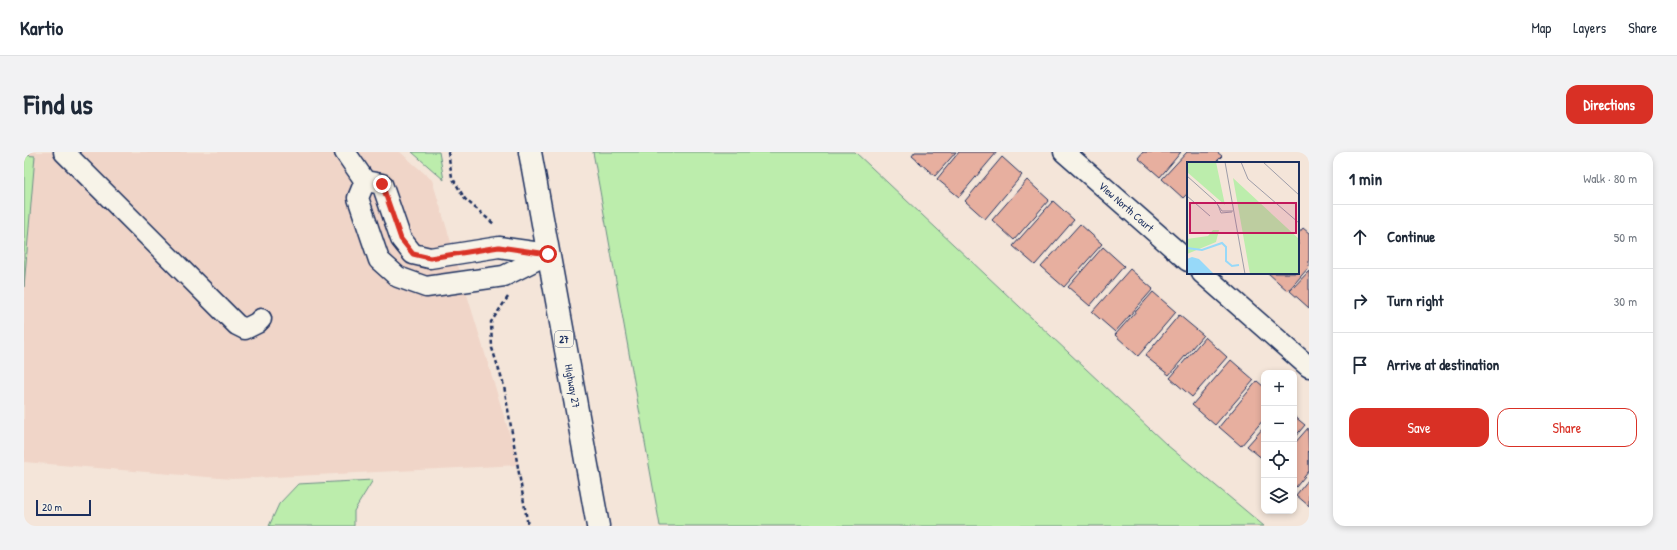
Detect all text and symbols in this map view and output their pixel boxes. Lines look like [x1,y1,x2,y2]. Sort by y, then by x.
text: Kartio [20,15,63,41]
text: Map [1531,18,1551,37]
text: Layers [1573,18,1606,37]
text: Share [1628,18,1657,37]
text: Find us [24,85,93,123]
button: Directions [1566,85,1653,124]
inset map [1187,162,1299,274]
text: 1 min [1349,167,1382,190]
text: Walk · 80 m [1583,169,1637,187]
route end [373,175,391,193]
street label: View North Court [1096,179,1157,235]
icon: ahead [1349,226,1371,248]
text: Continue [1387,226,1435,247]
text: 50 m [1614,228,1637,246]
route start [539,245,557,263]
icon: right [1349,290,1371,312]
text: Turn right [1387,290,1443,311]
text: 30 m [1614,292,1637,310]
road number: 27 [555,331,573,347]
icon: arrive [1349,354,1371,376]
text: Arrive at destination [1387,354,1499,375]
street label: Highway 27 [562,363,583,409]
map controls [1261,370,1297,514]
button: + [1261,370,1297,406]
button: − [1261,406,1297,442]
button: Save [1349,408,1489,447]
button: Share [1497,408,1637,447]
button: locate [1261,442,1297,478]
button: layers [1261,478,1297,514]
scale bar [36,498,91,517]
text: 20 m [42,500,62,514]

